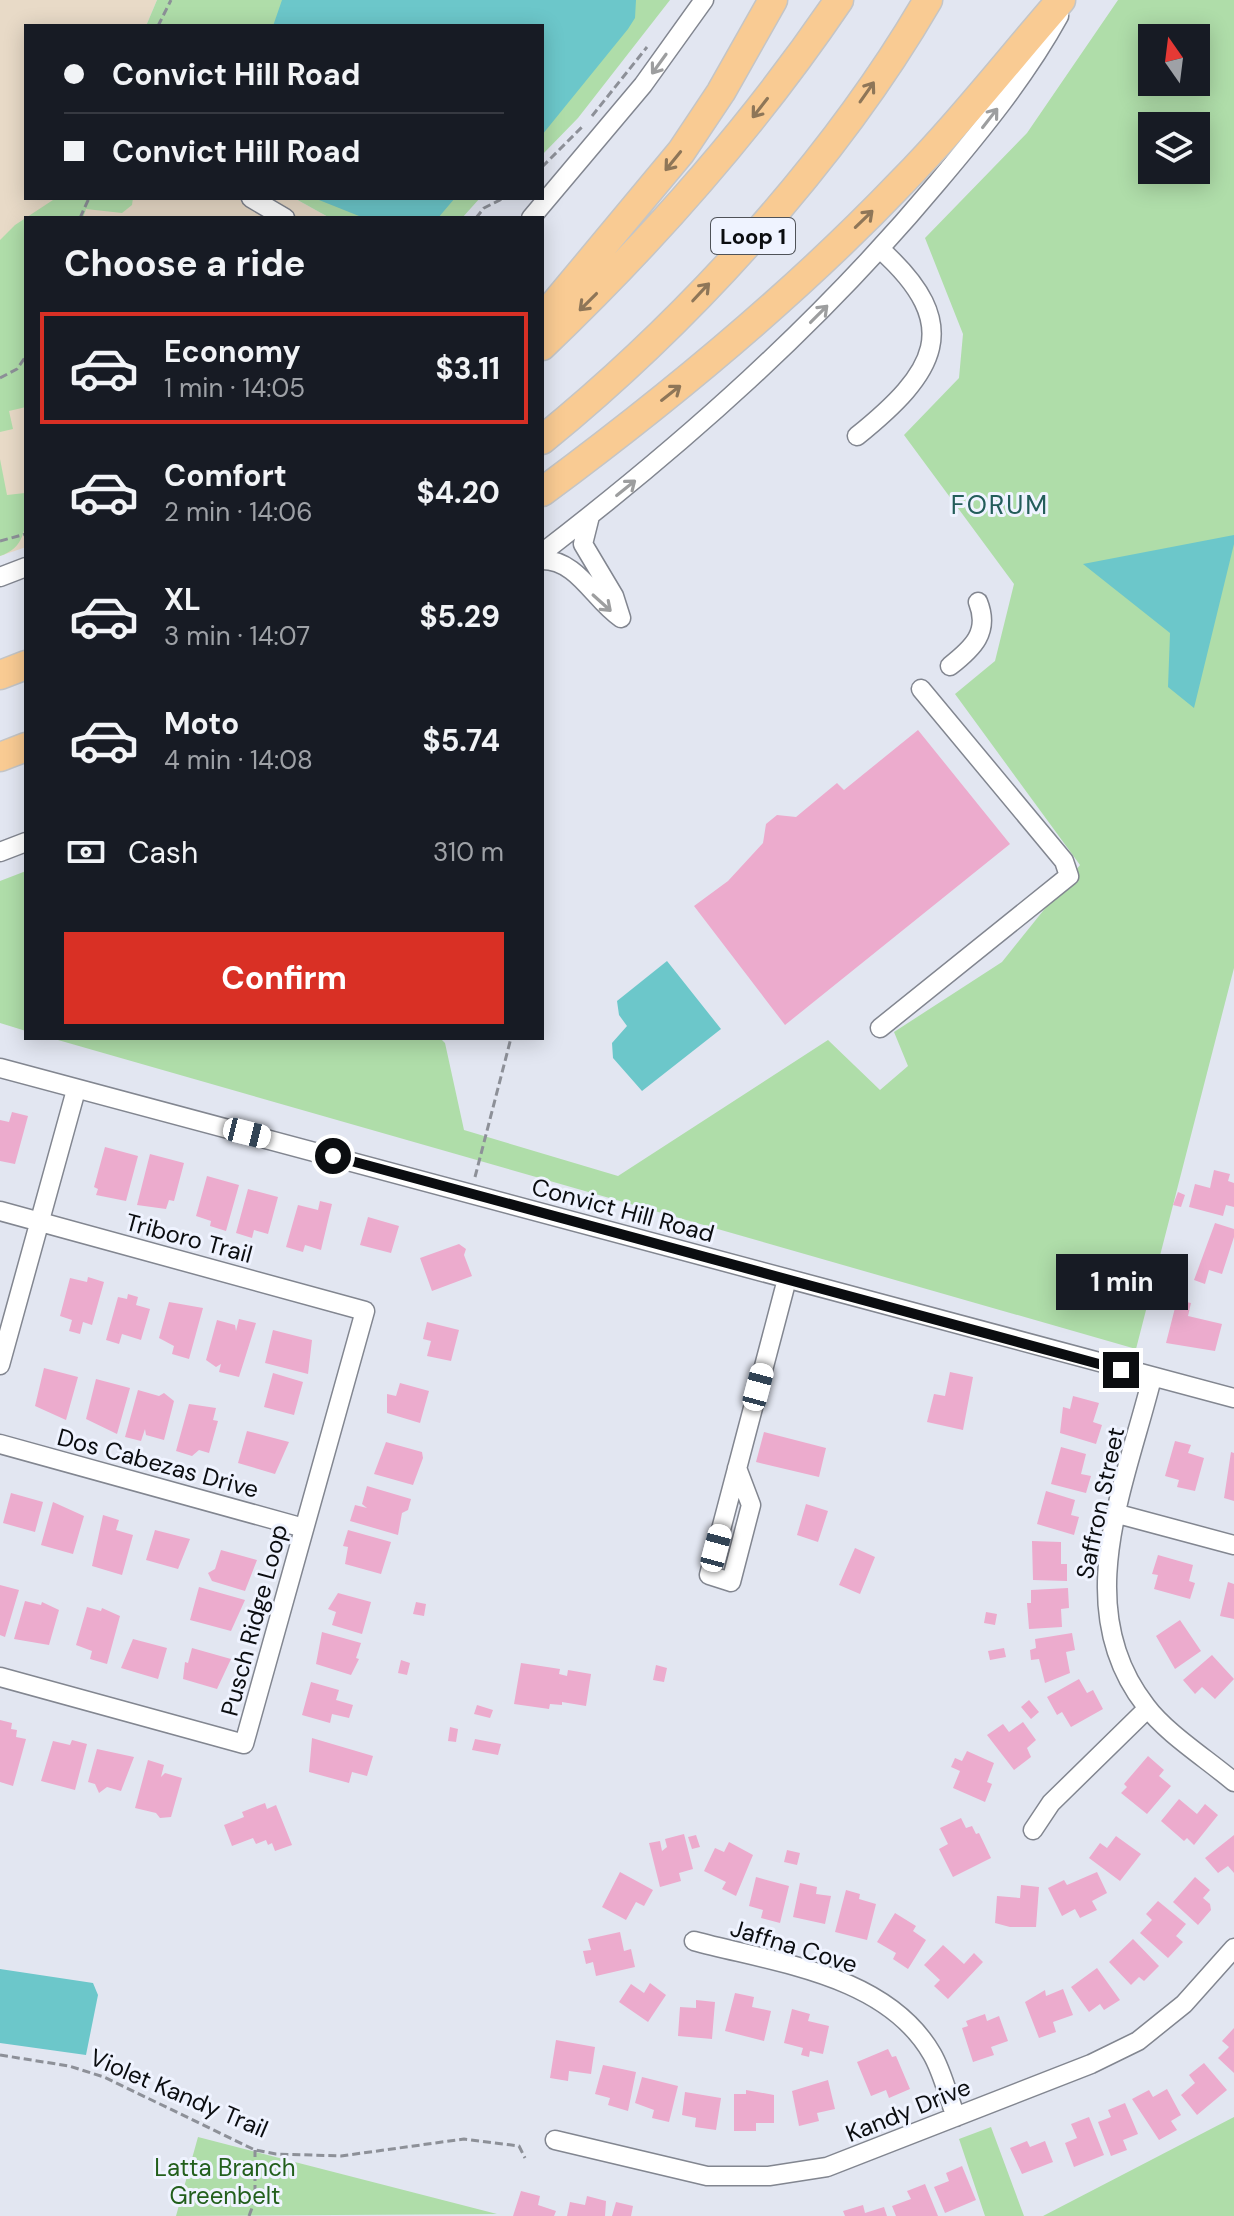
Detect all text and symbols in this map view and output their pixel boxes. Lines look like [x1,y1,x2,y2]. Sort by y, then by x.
north arrow [1138,24,1210,96]
map controls [1138,24,1210,184]
one-way arrow [651,52,667,74]
text: Convict Hill Road [112,55,360,94]
one-way arrow [859,81,875,103]
one-way arrow [752,97,769,118]
one-way arrow [981,108,998,129]
button: layers [1138,112,1210,184]
text: Convict Hill Road [112,132,360,171]
one-way arrow [665,150,682,171]
one-way arrow [854,210,874,229]
road number: Loop 1 [711,218,795,254]
text: Choose a ride [64,240,305,287]
one-way arrow [692,282,711,302]
one-way arrow [579,292,598,311]
one-way arrow [809,304,828,324]
icon: car [68,332,140,404]
text: Economy [164,332,301,371]
text: $3.11 [435,349,500,388]
text: 1 min · 14:05 [164,371,305,405]
one-way arrow [660,384,681,402]
icon: car [68,456,140,528]
text: Comfort [164,456,287,495]
text: $4.20 [417,473,500,512]
one-way arrow [615,479,636,496]
district label: FORUM [951,488,1049,522]
text: 2 min · 14:06 [164,495,312,529]
icon: car [68,580,140,652]
text: XL [164,580,201,619]
one-way arrow [592,593,612,611]
text: $5.29 [419,597,500,636]
text: 3 min · 14:07 [164,619,310,653]
icon: car [68,704,140,776]
text: Moto [164,704,239,743]
text: $5.74 [423,721,500,760]
text: 4 min · 14:08 [164,743,313,777]
icon: cash [64,830,108,874]
text: Cash [128,833,198,872]
text: 310 m [433,835,504,869]
button: Confirm [64,932,504,1024]
car [221,1116,273,1150]
route start [315,1138,351,1174]
street label: Convict Hill Road [528,1171,718,1249]
street label: Triboro Trail [122,1206,256,1270]
callout: 1 min [1055,1254,1187,1310]
text: 1 min [1090,1265,1154,1299]
route end [1103,1352,1139,1388]
car [740,1361,776,1413]
street label: Dos Cabezas Drive [54,1421,262,1505]
street label: Saffron Street [1069,1424,1131,1582]
street label: Pusch Ridge Loop [214,1521,294,1719]
car [698,1522,734,1574]
street label: Jaffna Cove [727,1912,861,1980]
street label: Violet Kandy Trail [85,2041,273,2145]
street label: Kandy Drive [841,2071,975,2149]
park label: Latta Branch Greenbelt [154,2152,296,2211]

